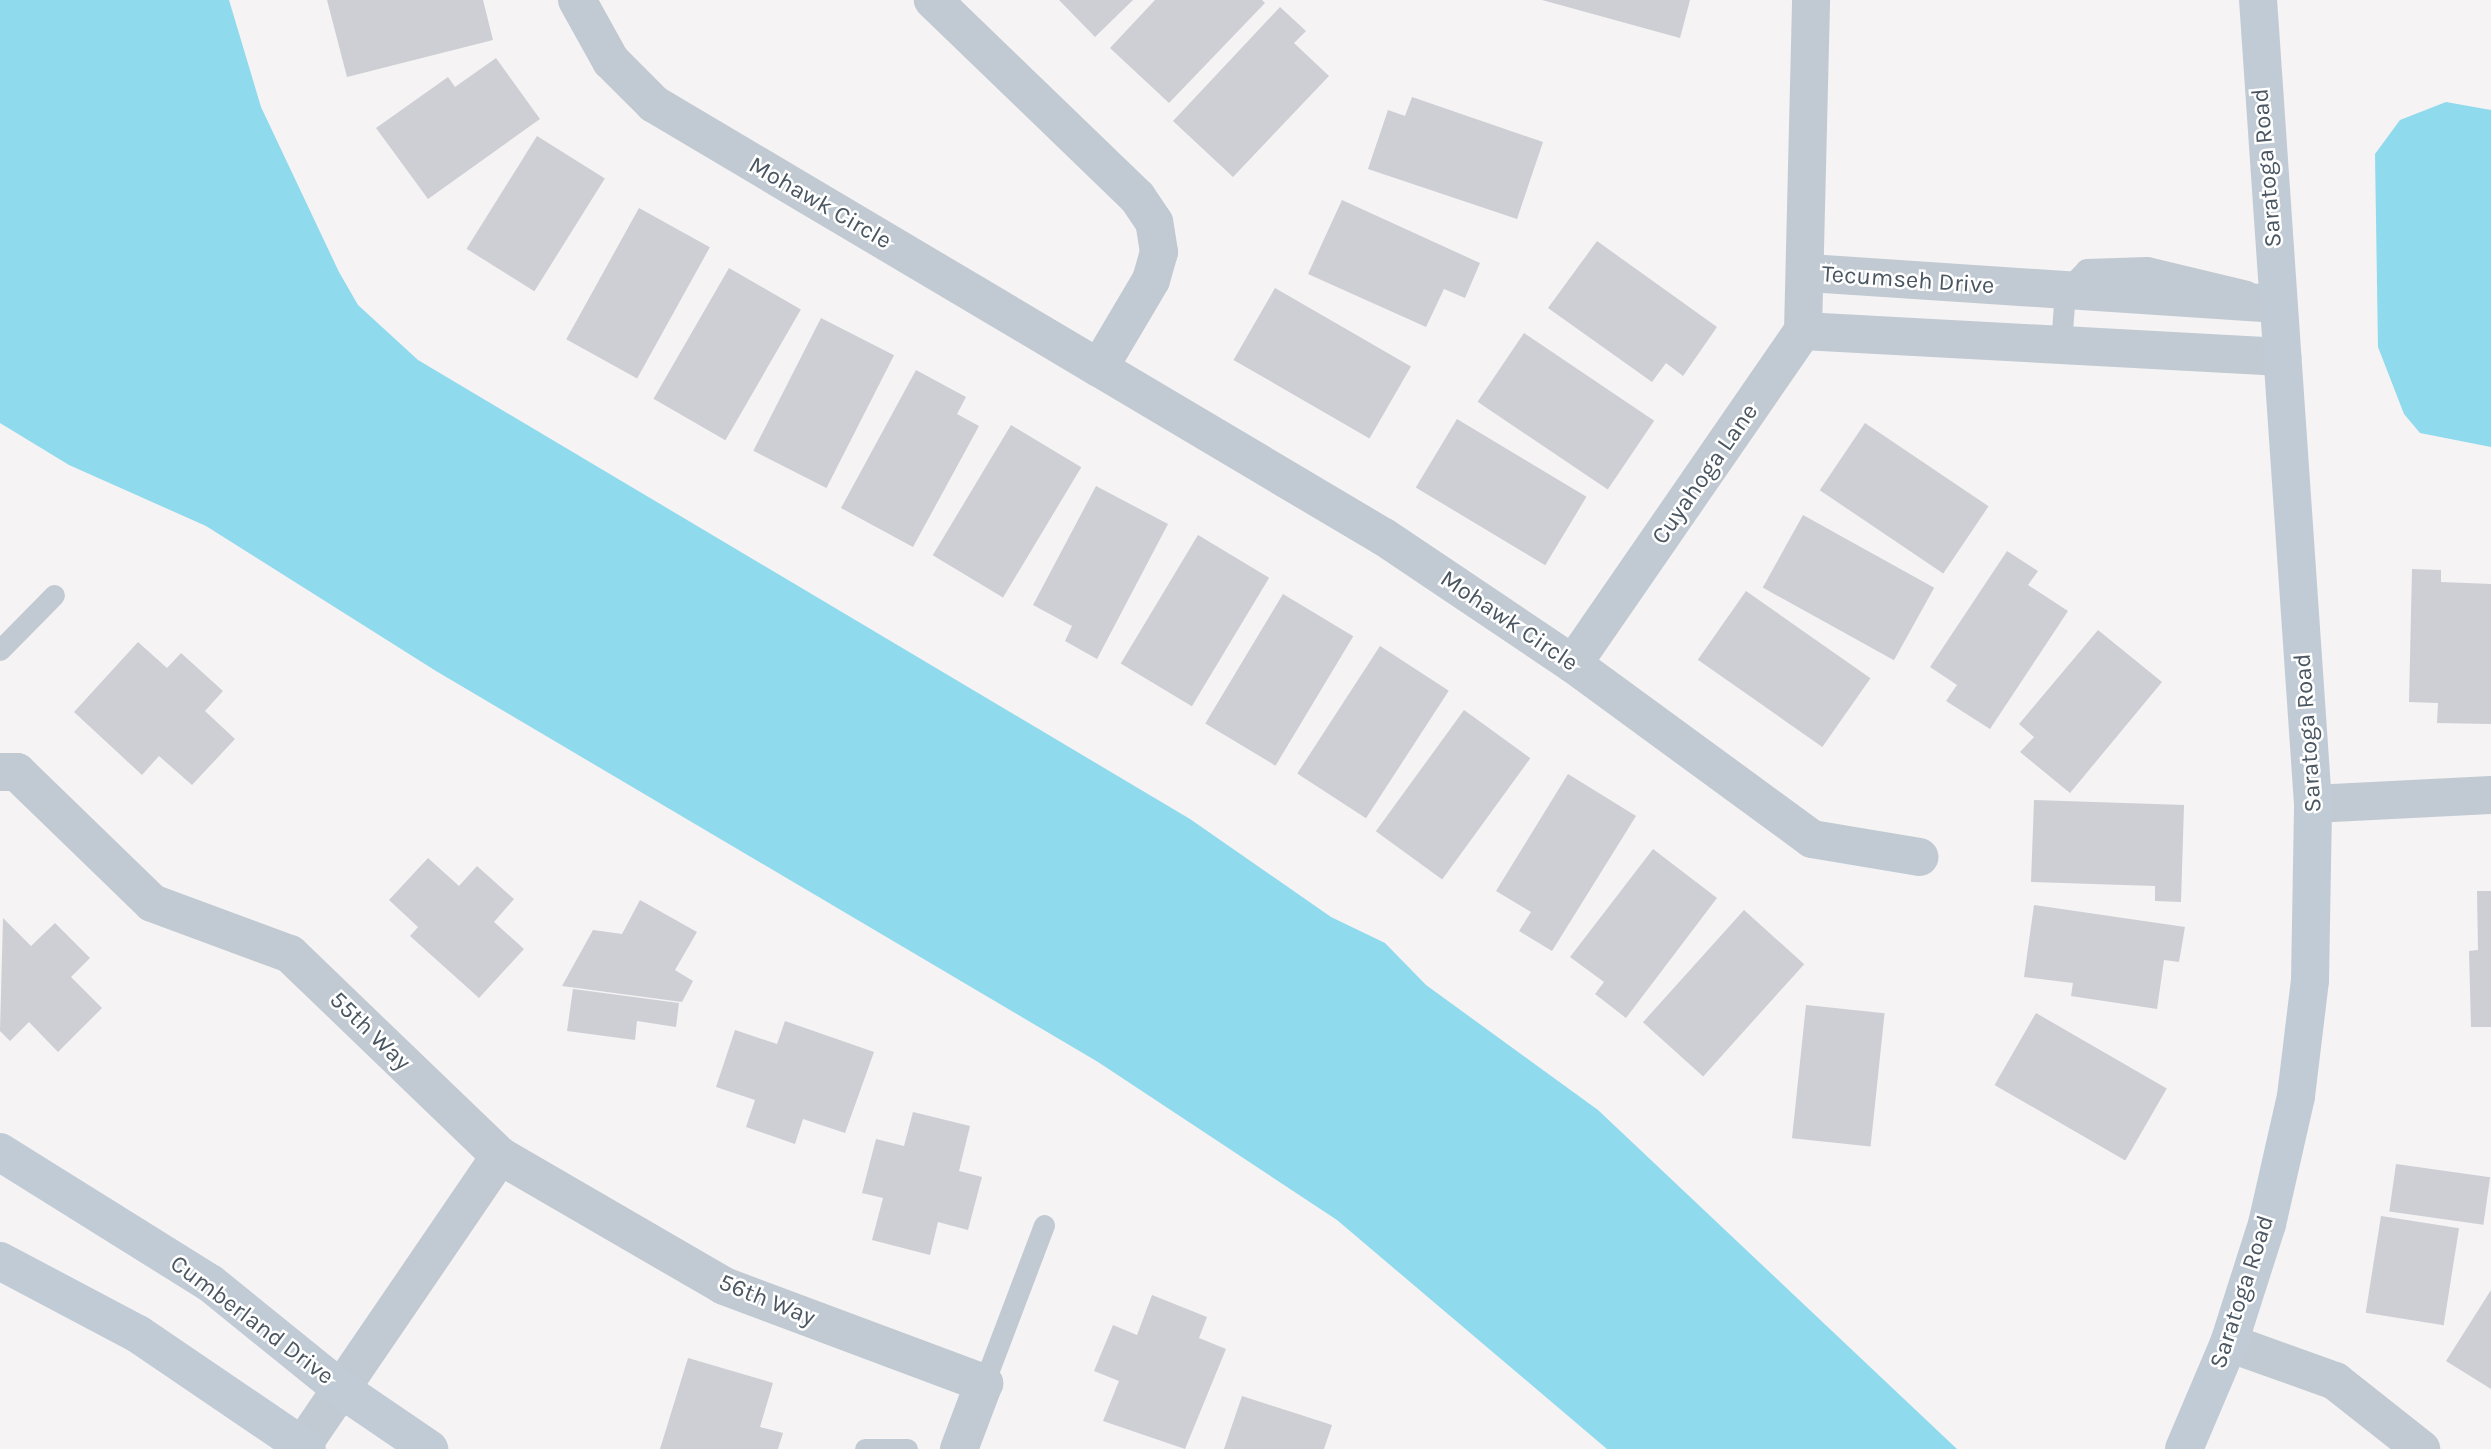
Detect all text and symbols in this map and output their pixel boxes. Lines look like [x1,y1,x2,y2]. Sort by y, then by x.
street label: Saratoga Road [2246,87,2288,249]
street label: Mohawk Circle [744,151,896,255]
street label: Tecumseh Drive [1821,260,1995,300]
street label: Cuyahoga Lane [1646,398,1764,550]
street label: Mohawk Circle [1435,564,1583,678]
street label: Saratoga Road [2288,652,2328,814]
street label: 55th Way [324,985,416,1077]
street label: Saratoga Road [2204,1212,2280,1372]
street label: Cumberland Drive [165,1249,339,1391]
street label: 56th Way [715,1268,819,1332]

